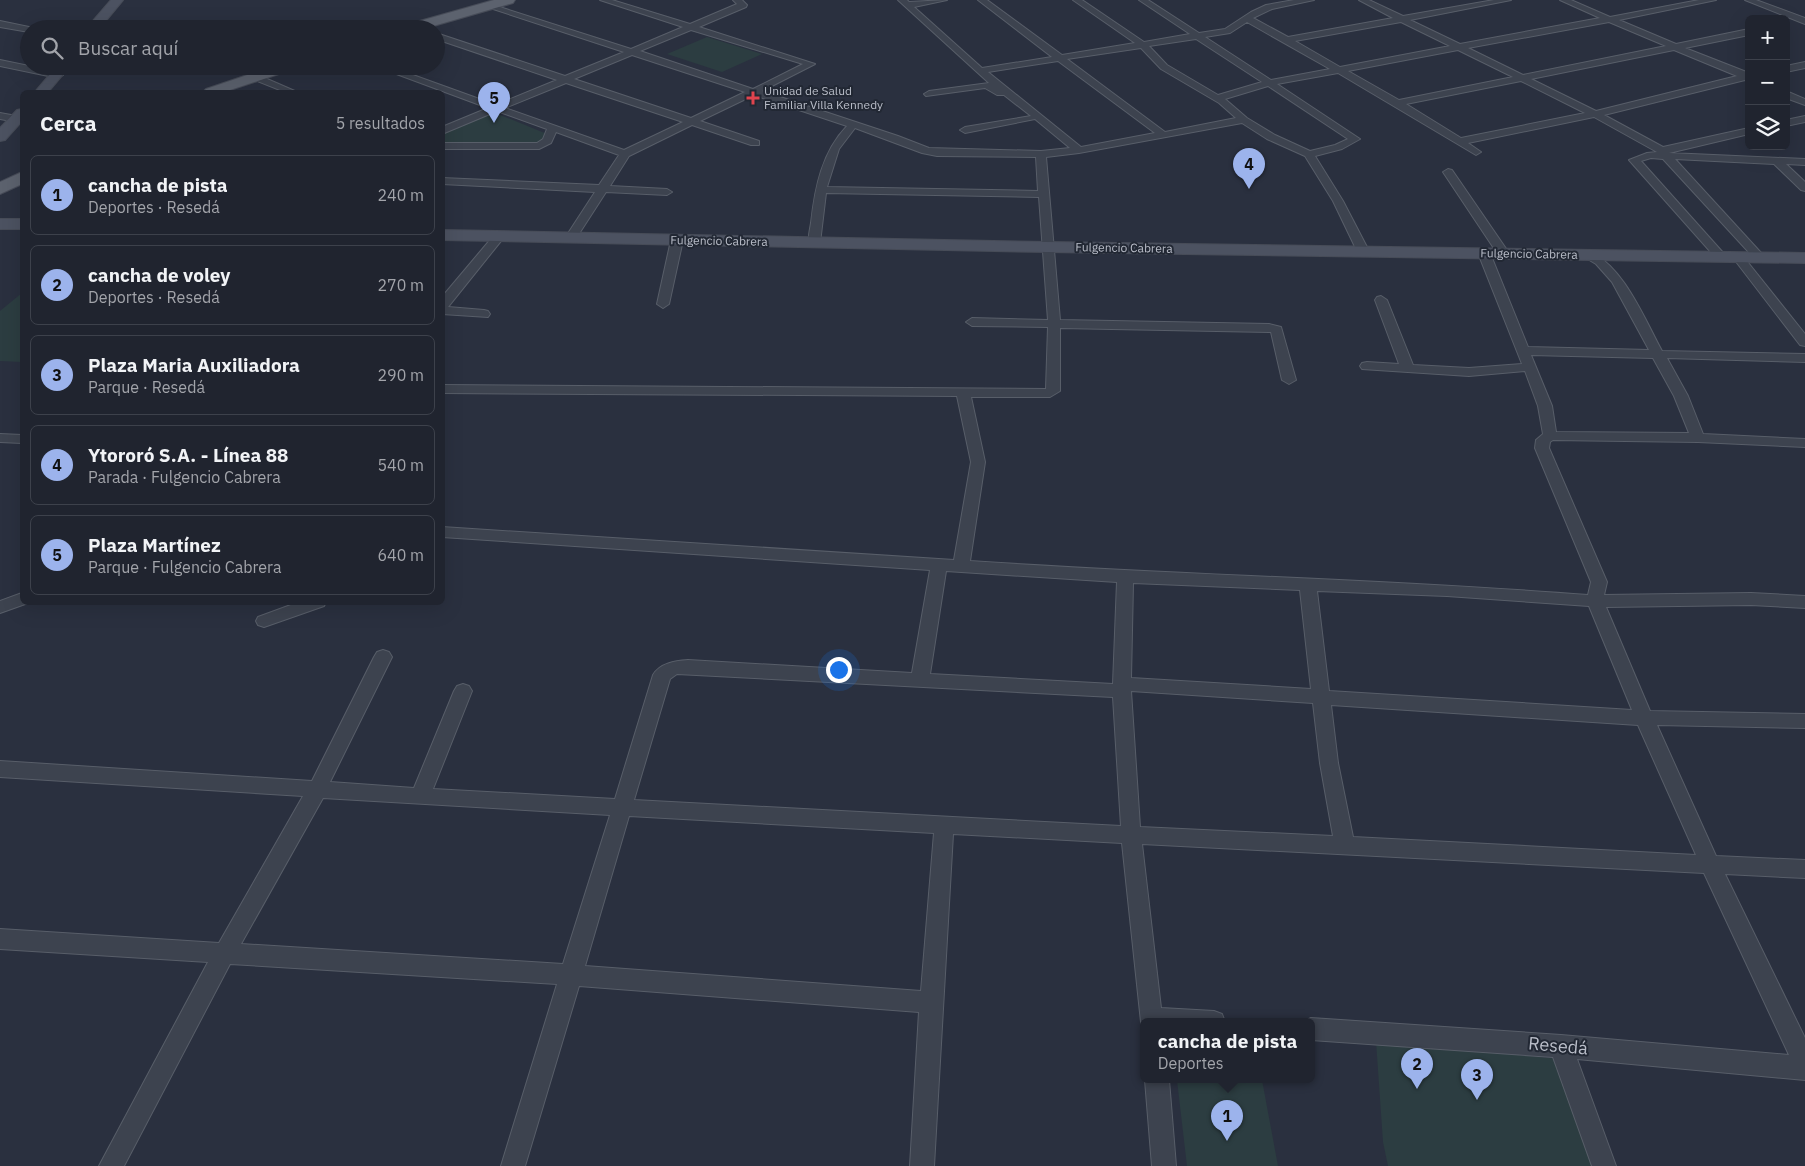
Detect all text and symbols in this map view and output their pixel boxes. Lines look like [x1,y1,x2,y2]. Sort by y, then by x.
map controls [1745,15,1790,150]
button: + [1745,15,1790,60]
search box [20,20,445,75]
icon: search [38,34,66,62]
text: Buscar aquí [78,36,178,60]
button: − [1745,60,1790,105]
pin: 5 [478,82,510,123]
place label: Unidad de Salud Familiar Villa Kennedy [764,83,883,112]
marker: Unidad de Salud Familiar Villa Kennedy [746,91,760,105]
button: layers [1745,105,1790,150]
text: Cerca [40,109,97,137]
text: 5 resultados [336,113,425,133]
pin: 4 [1233,148,1265,189]
text: cancha de pista [88,173,228,197]
text: 1 [52,185,62,205]
text: 240 m [377,185,424,205]
text: Deportes · Resedá [88,197,220,217]
street label: Fulgencio Cabrera [670,232,768,249]
street label: Fulgencio Cabrera [1075,239,1173,256]
street label: Fulgencio Cabrera [1480,245,1578,262]
text: cancha de voley [88,263,230,287]
text: 2 [52,275,62,295]
text: 270 m [377,275,424,295]
text: Deportes · Resedá [88,287,220,307]
text: Plaza Maria Auxiliadora [88,353,300,377]
text: 3 [52,365,62,385]
text: 290 m [377,365,424,385]
text: Parque · Resedá [88,377,205,397]
text: Ytororó S.A. - Línea 88 [88,443,289,467]
text: 4 [52,455,62,475]
text: 540 m [377,455,424,475]
text: Parada · Fulgencio Cabrera [88,467,281,487]
text: Plaza Martínez [88,533,221,557]
text: 5 [52,545,62,565]
text: 640 m [377,545,424,565]
text: Parque · Fulgencio Cabrera [88,557,281,577]
your location [826,657,852,683]
popup [1140,1018,1315,1083]
text: cancha de pista [1158,1029,1297,1053]
street label: Resedá [1527,1031,1589,1060]
pin: 2 [1401,1048,1433,1089]
text: Deportes [1158,1053,1224,1073]
pin: 3 [1461,1059,1493,1100]
pin: 1 [1211,1100,1243,1141]

